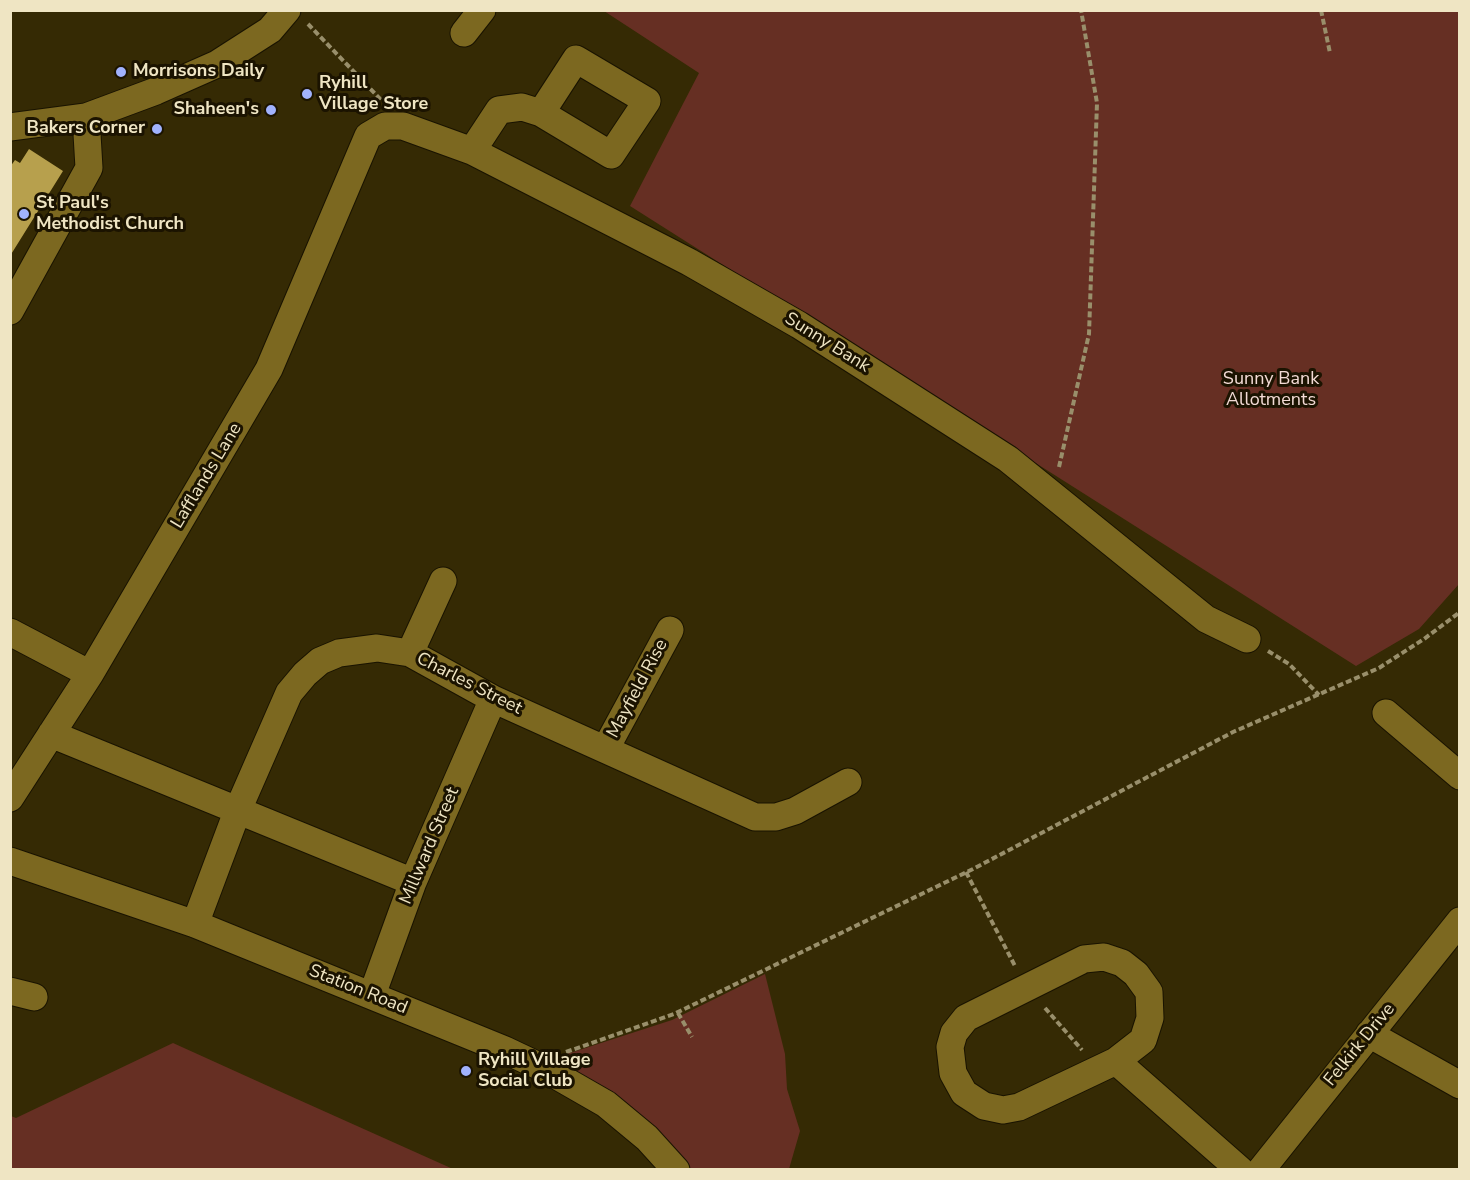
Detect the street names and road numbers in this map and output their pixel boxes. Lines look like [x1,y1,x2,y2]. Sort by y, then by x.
street label: Sunny Bank [780,308,874,378]
street label: Lafflands Lane [167,419,247,533]
street label: Mayfield Rise [603,636,673,742]
street label: Charles Street [413,648,525,720]
street label: Millward Street [396,784,464,908]
street label: Station Road [306,960,410,1020]
street label: Felkirk Drive [1320,999,1400,1091]

